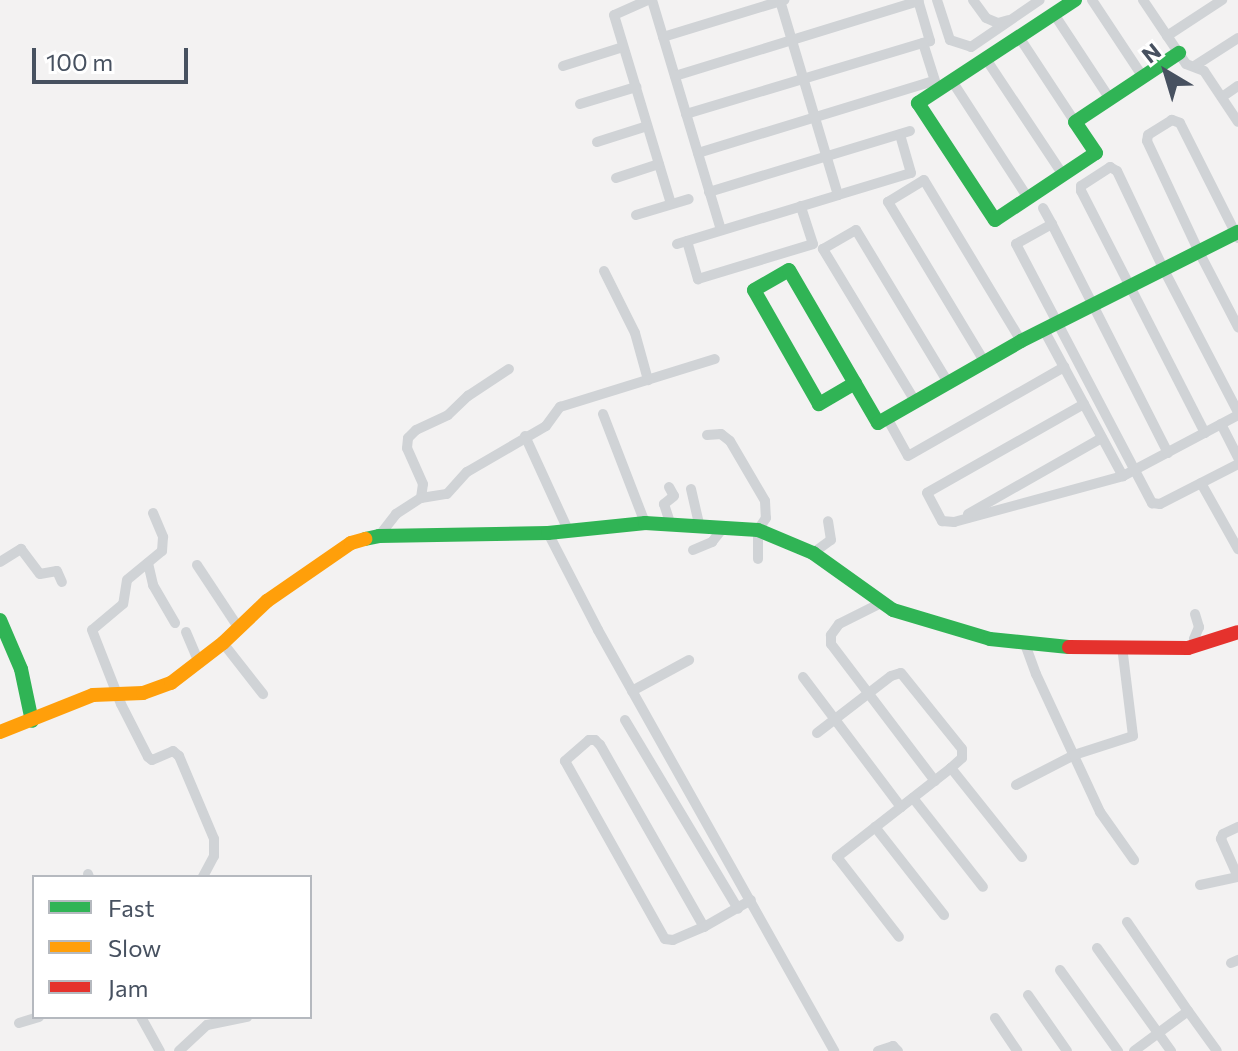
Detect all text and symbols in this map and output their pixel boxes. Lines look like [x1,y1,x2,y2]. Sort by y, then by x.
scale bar [36,32,192,82]
north arrow [1126,32,1206,112]
text: N [1136,37,1166,68]
text: 100 m [46,47,113,76]
legend [32,875,312,1019]
text: Fast [108,893,155,922]
text: Slow [108,933,161,962]
text: Jam [108,973,148,1002]

